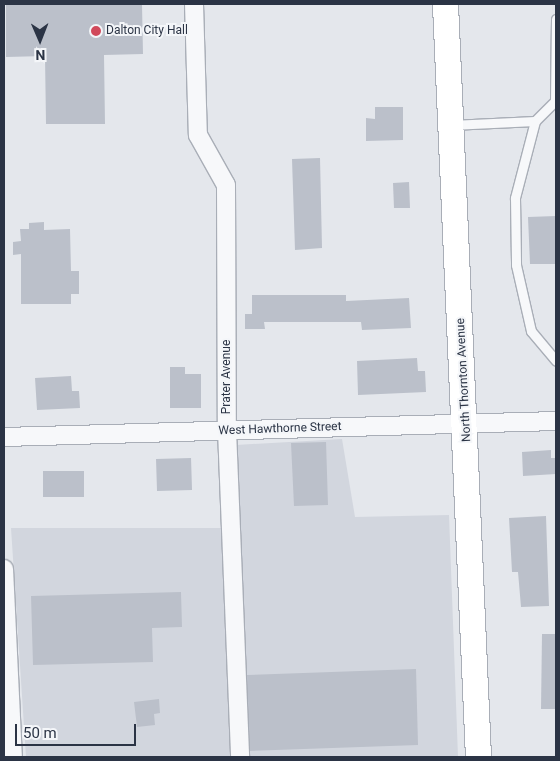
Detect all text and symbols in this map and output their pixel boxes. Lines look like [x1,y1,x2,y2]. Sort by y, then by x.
north arrow [15,15,65,65]
place label: Dalton City Hall [106,24,188,38]
marker: Dalton City Hall [90,25,102,37]
text: N [35,47,45,63]
street label: North Thornton Avenue [454,318,474,442]
street label: Prater Avenue [220,340,234,414]
street label: West Hawthorne Street [218,420,342,438]
scale bar [18,714,139,746]
text: 50 m [23,724,57,742]

